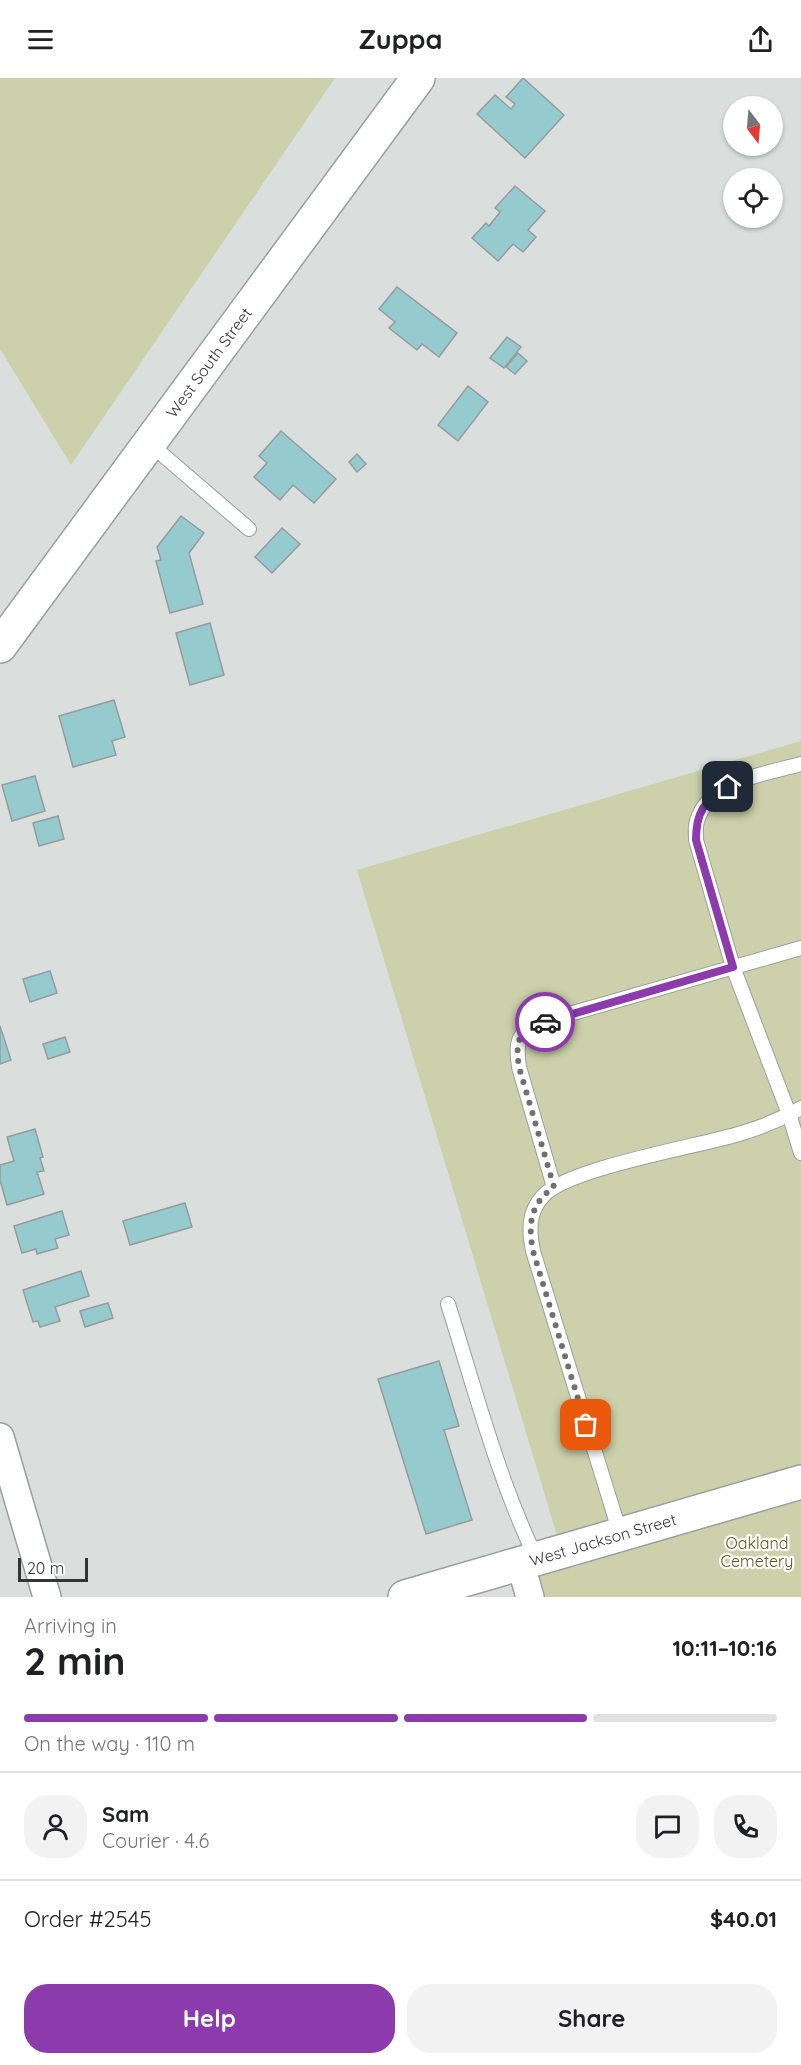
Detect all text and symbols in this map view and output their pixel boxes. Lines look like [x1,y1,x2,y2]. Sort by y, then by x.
text: Zuppa [358,22,443,56]
icon: menu [24,23,57,56]
icon: share [744,23,777,56]
north arrow [723,96,783,156]
map controls [723,96,783,228]
button: locate [723,168,783,228]
street label: West South Street [161,303,256,422]
pin [702,761,753,812]
icon: home [711,770,744,803]
courier [515,992,575,1052]
icon: car [529,1006,562,1039]
pin [560,1399,611,1450]
icon: bag [569,1408,602,1441]
street label: West Jackson Street [527,1509,679,1570]
park label: Oakland Cemetery [721,1533,793,1571]
scale bar [18,1555,88,1582]
text: 20 m [27,1558,64,1578]
text: Arriving in [24,1613,117,1638]
text: 10:11–10:16 [673,1634,777,1662]
text: 2 min [24,1636,126,1685]
text: On the way · 110 m [24,1731,195,1756]
button: person [24,1795,87,1858]
button: chat [636,1795,699,1858]
button: phone [714,1795,777,1858]
text: Sam [102,1800,149,1828]
text: Courier · 4.6 [102,1828,209,1853]
text: Order #2545 [24,1905,151,1933]
text: $40.01 [710,1905,777,1933]
button: Help [24,1984,395,2053]
button: Share [407,1984,777,2053]

